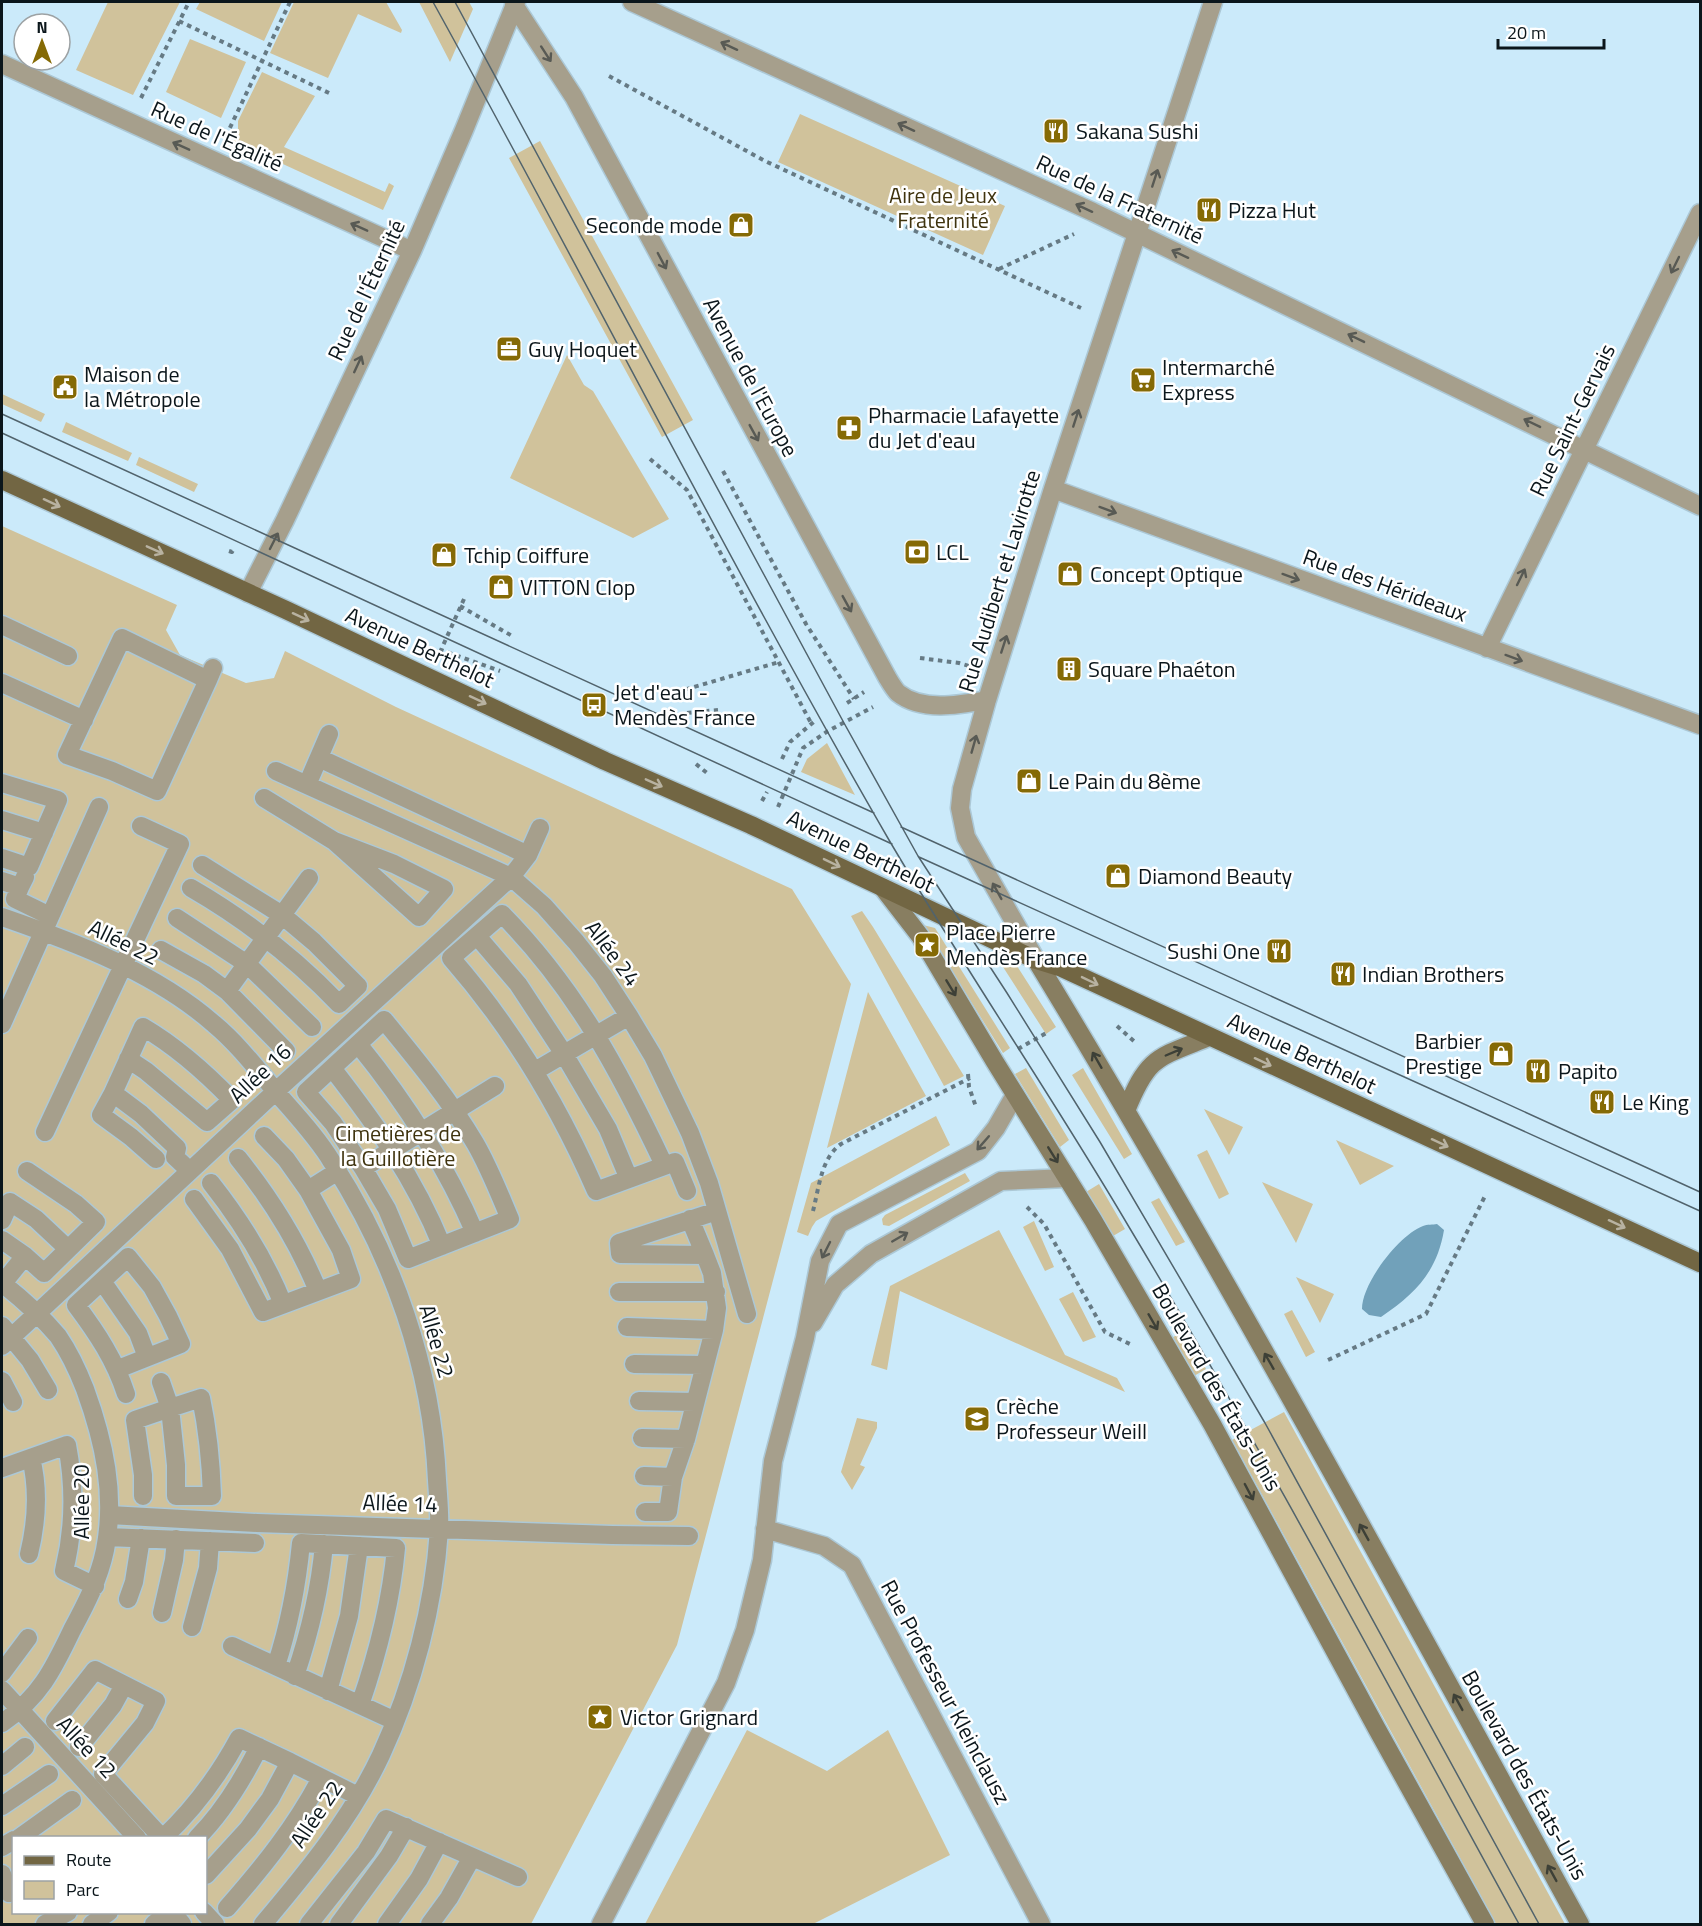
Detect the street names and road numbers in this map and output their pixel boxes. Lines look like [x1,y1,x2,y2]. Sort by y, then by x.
street label: Rue de l'Égalité [146,92,288,180]
street label: Rue de la Fraternité [1031,145,1209,253]
street label: Rue de l'Éternité [318,214,414,366]
street label: Avenue de l'Europe [695,291,807,463]
street label: Rue Saint-Gervais [1520,338,1624,502]
street label: Rue Audibert et Lavirotte [949,466,1049,696]
street label: Rue des Hérideaux [1298,540,1472,631]
street label: Avenue Berthelot [340,598,500,697]
street label: Avenue Berthelot [781,800,941,902]
street label: Allée 22 [83,910,165,974]
street label: Allée 24 [577,913,649,993]
street label: Avenue Berthelot [1222,1004,1382,1103]
street label: Allée 16 [221,1035,299,1111]
street label: Boulevard des États-Unis [1144,1277,1290,1497]
street label: Allée 22 [410,1300,464,1382]
street label: Allée 20 [64,1465,98,1539]
street label: Allée 14 [362,1485,438,1521]
street label: Rue Professeur Kleinclausz [872,1574,1020,1810]
street label: Boulevard des États-Unis [1453,1664,1597,1886]
street label: Allée 12 [49,1708,125,1786]
street label: Allée 22 [281,1773,351,1855]

